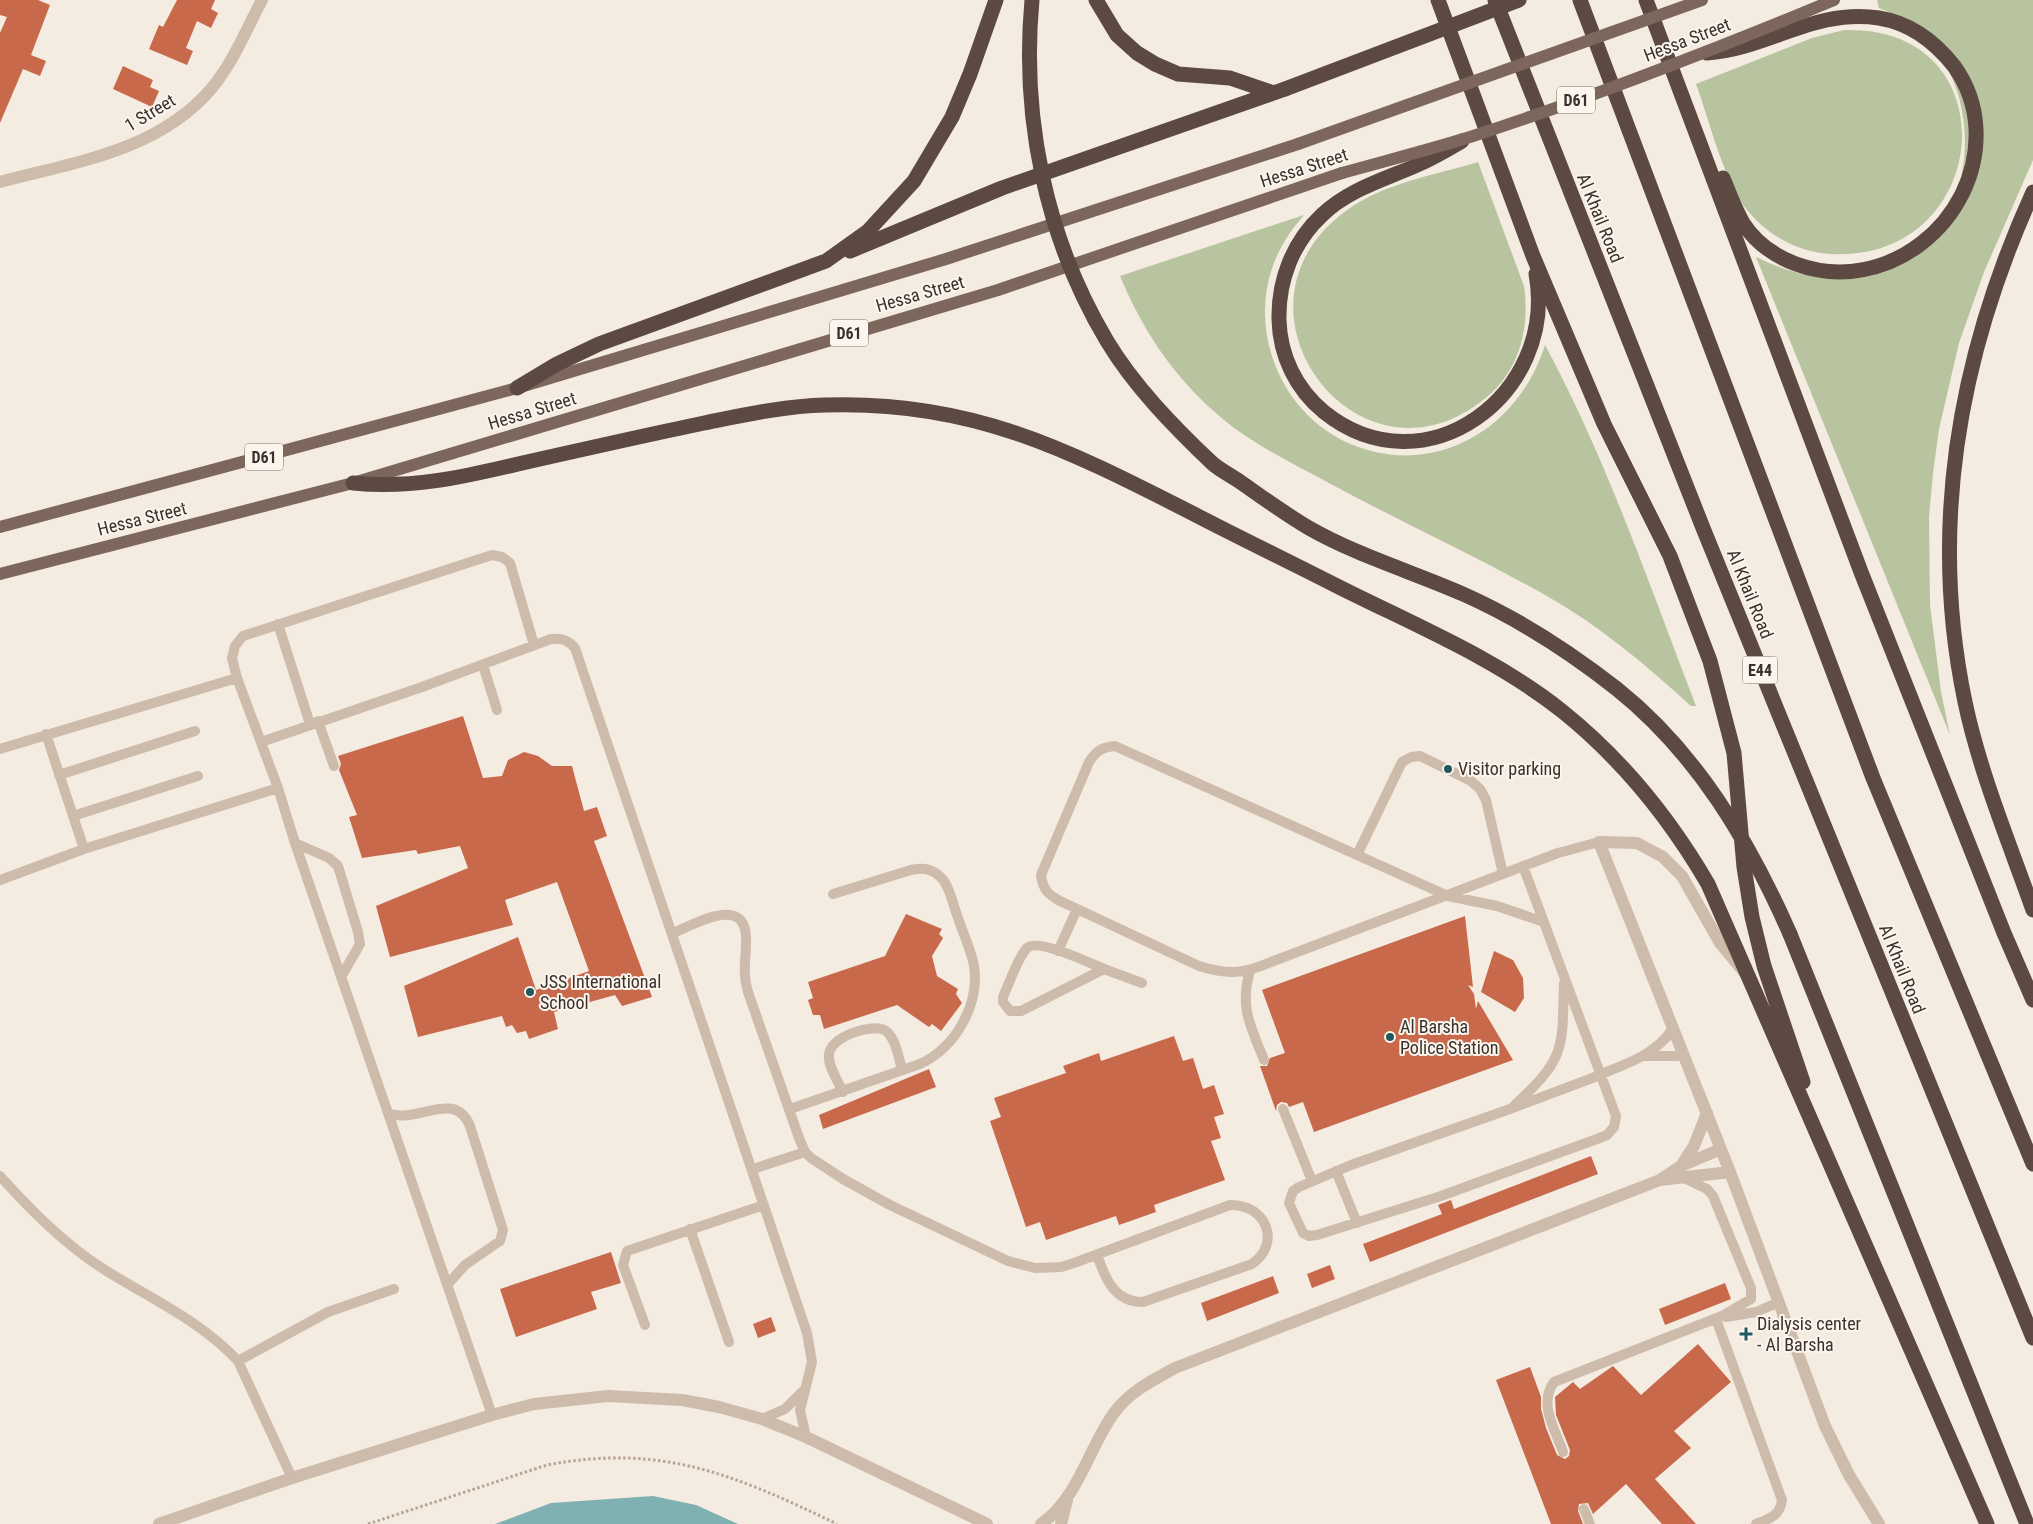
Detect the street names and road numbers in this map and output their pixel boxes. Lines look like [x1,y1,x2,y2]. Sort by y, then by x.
street label: Hessa Street [1641,13,1733,66]
road number: D61 [1557,86,1595,114]
street label: 1 Street [121,89,179,136]
street label: Hessa Street [1257,143,1350,192]
street label: Al Khail Road [1573,170,1628,265]
street label: Hessa Street [873,271,966,316]
road number: D61 [830,319,868,346]
street label: Hessa Street [485,387,578,434]
road number: D61 [245,444,283,471]
street label: Hessa Street [95,497,189,540]
street label: Al Khail Road [1723,546,1778,641]
road number: E44 [1742,656,1778,684]
street label: Al Khail Road [1875,921,1930,1016]

